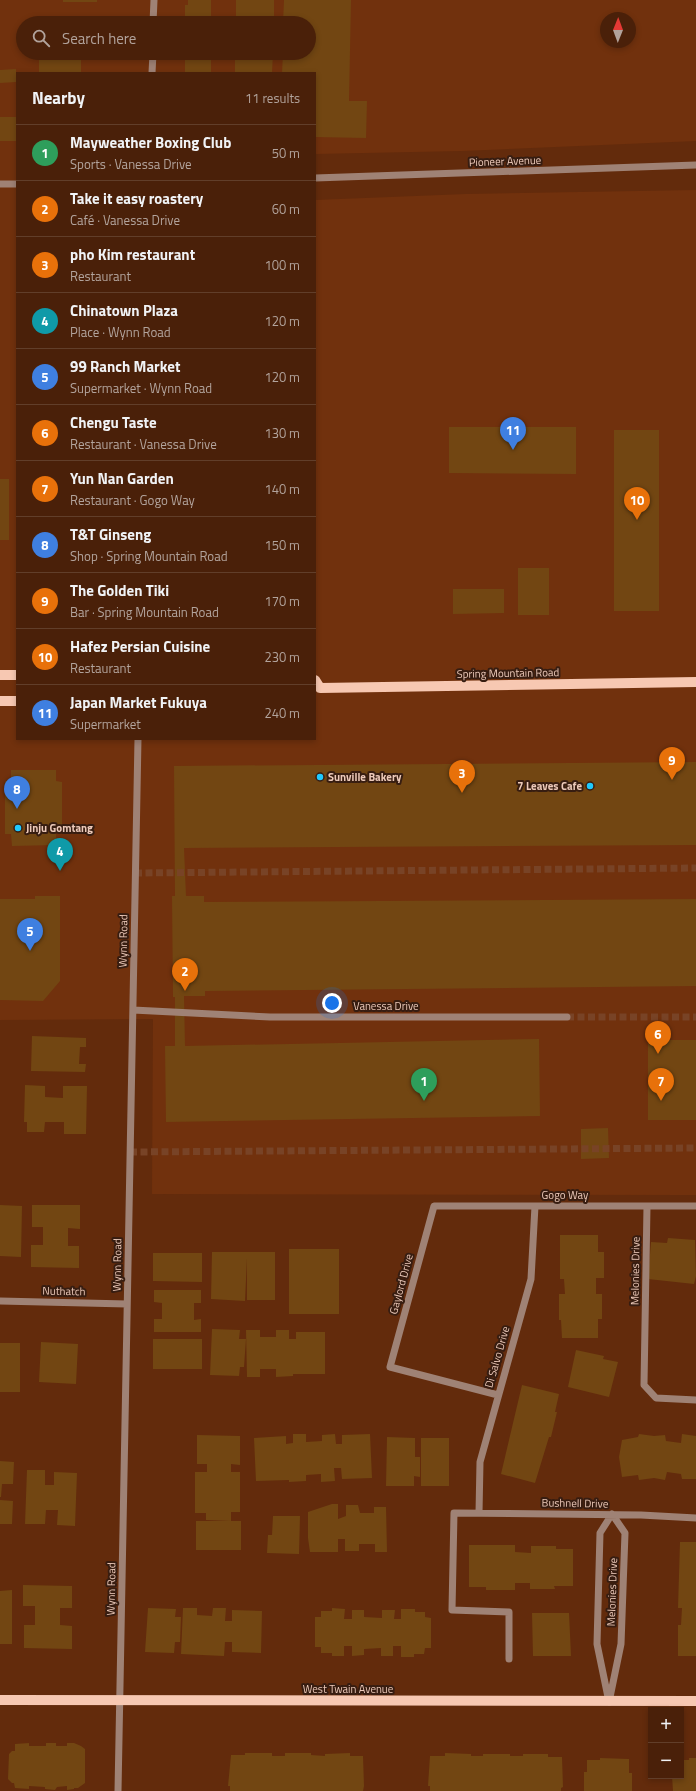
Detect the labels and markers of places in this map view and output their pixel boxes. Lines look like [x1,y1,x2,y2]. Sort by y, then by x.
pin: 11 [500,417,526,450]
pin: 10 [624,487,650,520]
pin: 9 [659,747,685,780]
pin: 3 [449,760,475,793]
place label: Sunville Bakery [328,769,402,785]
marker: Sunville Bakery [315,772,325,782]
pin: 8 [4,776,30,809]
place label: 7 Leaves Cafe [517,778,582,794]
marker: 7 Leaves Cafe [585,781,595,791]
place label: Jinju Gomtang [26,820,93,836]
marker: Jinju Gomtang [13,823,23,833]
pin: 4 [47,838,73,871]
pin: 5 [17,918,43,951]
pin: 2 [172,958,198,991]
pin: 6 [645,1021,671,1054]
pin: 1 [411,1068,437,1101]
pin: 7 [648,1068,674,1101]

